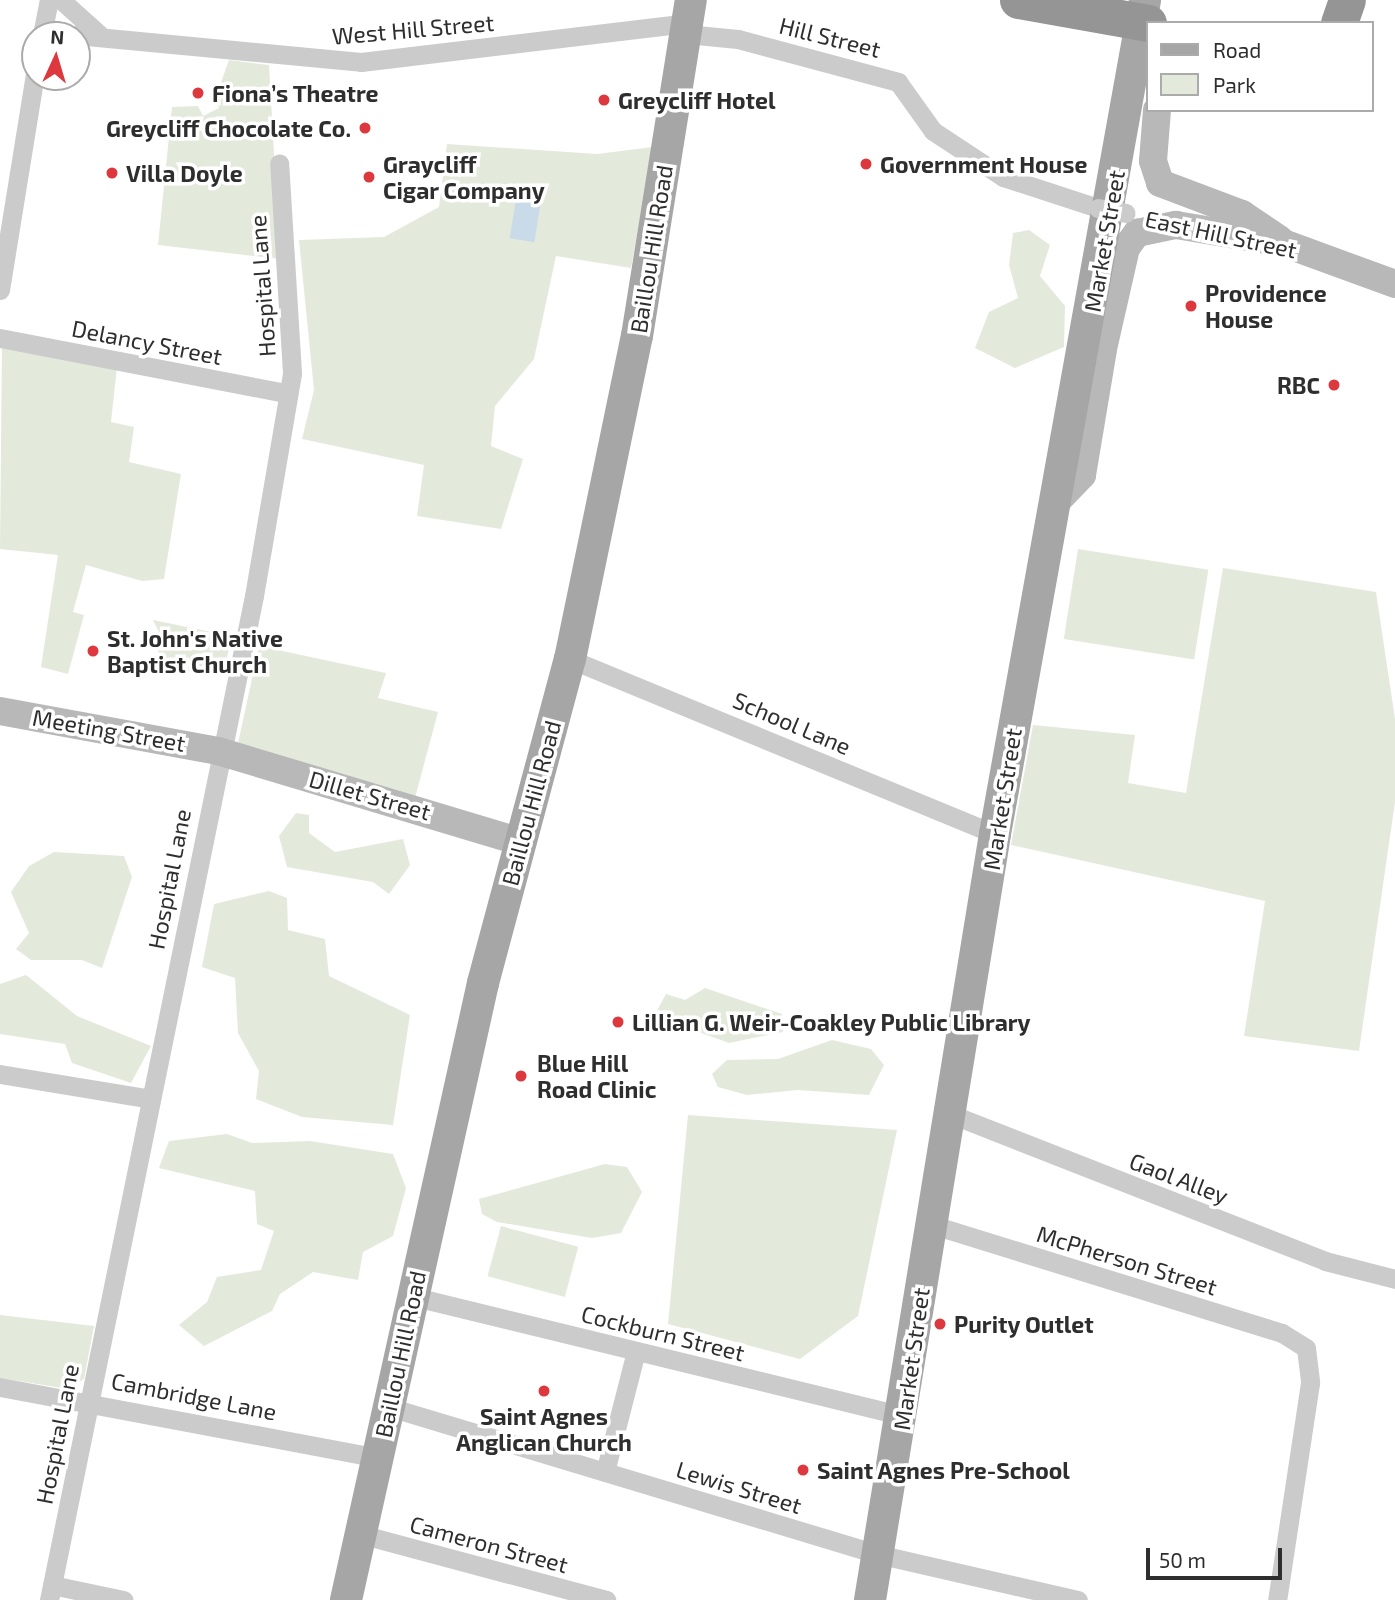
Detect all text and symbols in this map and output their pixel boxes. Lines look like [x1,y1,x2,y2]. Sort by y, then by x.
street label: West Hill Street [331,8,495,50]
street label: Hill Street [776,11,884,63]
north arrow [21,21,91,91]
legend [1146,21,1374,112]
text: N [50,25,65,48]
text: Road [1213,37,1261,62]
text: Park [1213,72,1256,97]
place label: Fiona’s Theatre [212,79,379,107]
marker: Fiona’s Theatre [190,85,206,101]
place label: Greycliff Hotel [618,86,776,114]
marker: Greycliff Hotel [596,92,612,108]
place label: Greycliff Chocolate Co. [106,114,351,142]
marker: Greycliff Chocolate Co. [357,120,373,136]
place label: Graycliff Cigar Company [383,150,545,204]
place label: Government House [880,150,1087,178]
marker: Government House [858,156,874,172]
place label: Villa Doyle [126,159,243,187]
street label: Baillou Hill Road [624,163,678,335]
marker: Villa Doyle [104,165,120,181]
street label: Market Street [1078,168,1130,314]
marker: Graycliff Cigar Company [361,169,377,185]
street label: East Hill Street [1142,204,1300,264]
street label: Hospital Lane [243,214,281,358]
place label: Providence House [1205,279,1327,333]
marker: Providence House [1183,298,1199,314]
street label: Delancy Street [69,314,225,370]
place label: RBC [1277,371,1320,399]
marker: RBC [1326,377,1342,393]
place label: St. John's Native Baptist Church [107,624,283,678]
marker: St. John's Native Baptist Church [85,643,101,659]
street label: School Lane [729,686,855,760]
street label: Meeting Street [30,703,188,757]
street label: Baillou Hill Road [496,717,566,889]
street label: Market Street [977,726,1027,872]
street label: Dillet Street [306,765,434,825]
street label: Hospital Lane [142,806,196,952]
place label: Lillian G. Weir-Coakley Public Library [632,1008,1031,1036]
marker: Lillian G. Weir-Coakley Public Library [610,1014,626,1030]
place label: Blue Hill Road Clinic [537,1049,656,1103]
marker: Blue Hill Road Clinic [511,1066,531,1086]
street label: Gaol Alley [1125,1146,1233,1210]
street label: McPherson Street [1034,1219,1220,1301]
street label: Baillou Hill Road [369,1268,431,1440]
street label: Market Street [887,1286,935,1432]
street label: Cockburn Street [579,1299,747,1367]
place label: Purity Outlet [954,1310,1094,1338]
marker: Purity Outlet [932,1316,948,1332]
street label: Hospital Lane [30,1361,84,1507]
street label: Cambridge Lane [109,1366,279,1426]
marker: Saint Agnes Anglican Church [536,1383,552,1399]
place label: Saint Agnes Anglican Church [456,1402,632,1456]
street label: Lewis Street [673,1455,805,1519]
place label: Saint Agnes Pre-School [817,1456,1070,1484]
marker: Saint Agnes Pre-School [795,1462,811,1478]
street label: Cameron Street [407,1510,571,1578]
scale bar [1150,1534,1286,1578]
text: 50 m [1159,1547,1206,1572]

